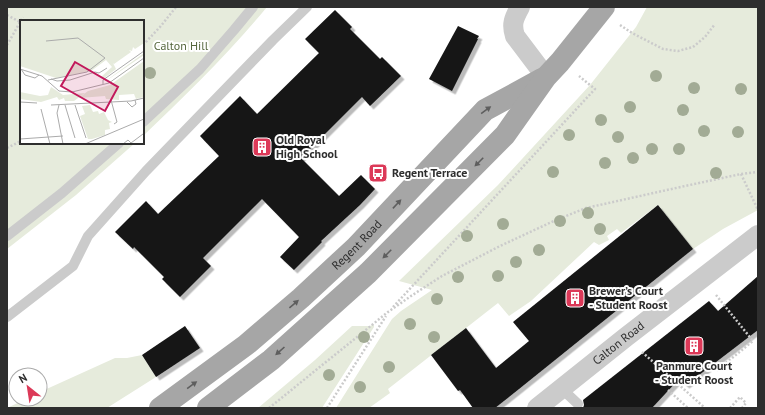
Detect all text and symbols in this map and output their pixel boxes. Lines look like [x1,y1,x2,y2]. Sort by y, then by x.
inset map [20,20,144,144]
park label: Calton Hill [154,38,209,53]
one-way arrow [481,106,492,114]
place label: Old Royal High School [276,132,338,161]
building icon: Old Royal High School [251,136,273,158]
one-way arrow [474,157,484,167]
bus stop icon: Regent Terrace [367,162,389,184]
place label: Regent Terrace [392,165,467,180]
one-way arrow [392,199,401,209]
street label: Regent Road [328,217,385,273]
one-way arrow [382,249,392,259]
place label: Brewer’s Court - Student Roost [589,283,668,312]
building icon: Brewer’s Court - Student Roost [564,287,586,309]
one-way arrow [288,300,299,309]
street label: Calton Road [589,318,647,368]
building icon: Panmure Court - Student Roost [683,335,705,357]
one-way arrow [276,346,285,355]
place label: Panmure Court - Student Roost [655,358,734,387]
north arrow [8,367,48,407]
text: N [16,370,30,386]
one-way arrow [186,381,197,389]

